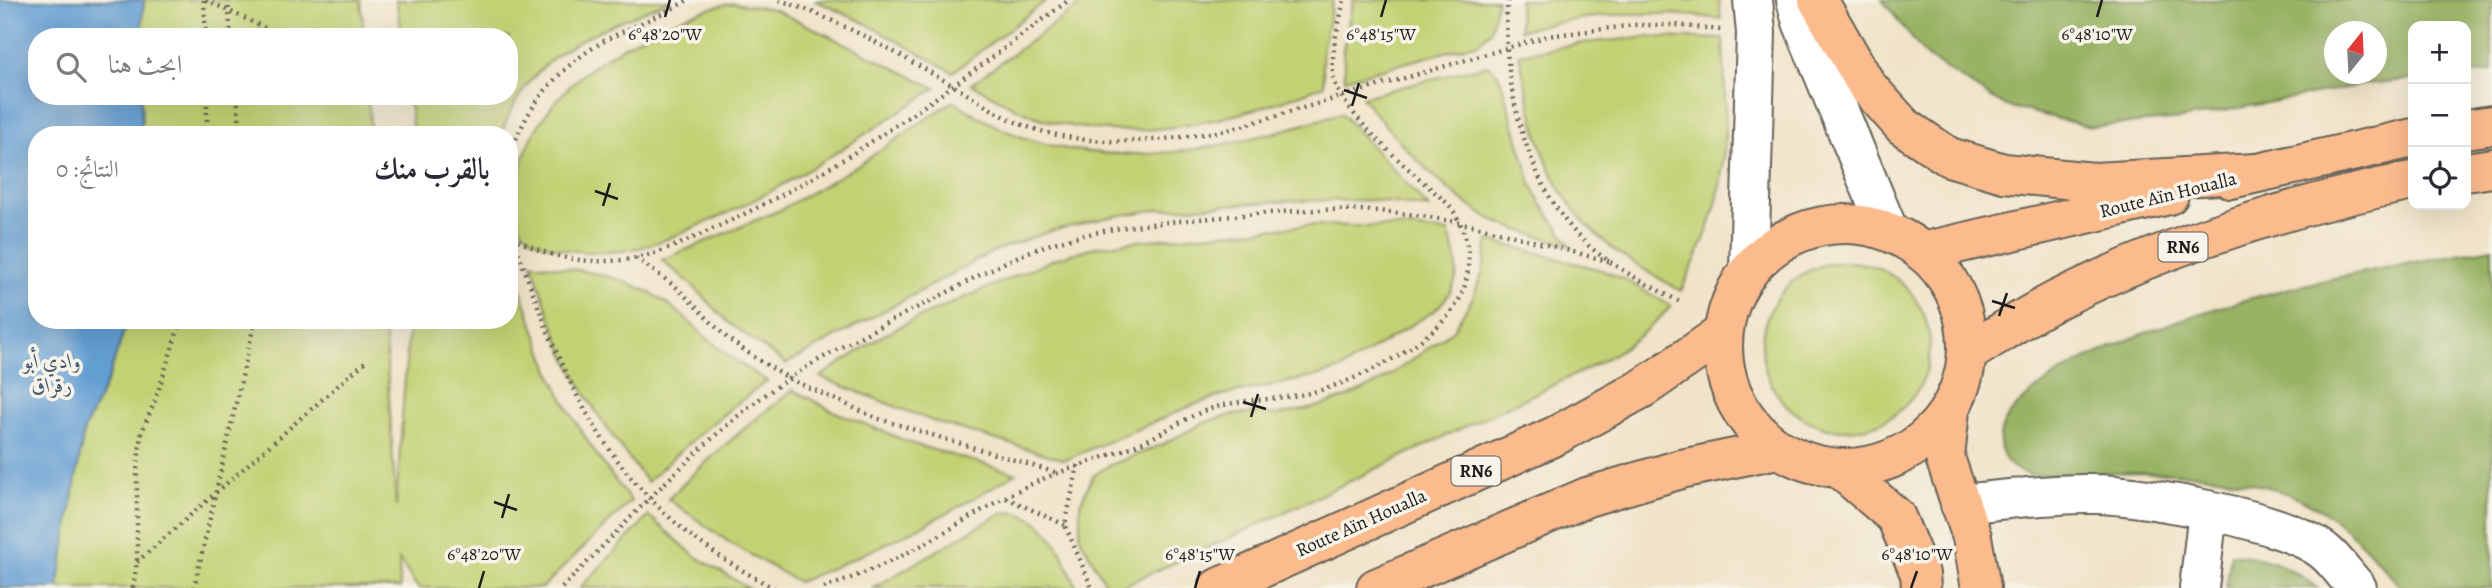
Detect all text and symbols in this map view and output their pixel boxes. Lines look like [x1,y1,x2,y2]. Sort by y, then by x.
north arrow [2324,21,2387,84]
map controls [2408,21,2471,210]
button: + [2408,21,2471,84]
text: 6°48'20"W [628,22,702,46]
text: 6°48'15"W [1346,22,1416,46]
text: 6°48'10"W [2061,22,2133,46]
search box [28,28,518,105]
text: ابحث هنا [108,47,183,82]
icon: search [52,48,90,86]
button: − [2408,84,2471,147]
button: locate [2408,147,2471,210]
text: بالقرب منك [374,149,490,189]
text: النتائج: 0 [56,154,119,185]
street label: Route Aïn Houalla [2097,165,2239,225]
road number: RN6 [2158,232,2208,262]
water label: وادي أبو رقراق [22,346,81,399]
road number: RN6 [1452,457,1500,486]
street label: Route Aïn Houalla [1292,483,1430,563]
text: 6°48'20"W [447,542,521,566]
text: 6°48'15"W [1165,542,1235,566]
text: 6°48'10"W [1881,542,1953,566]

